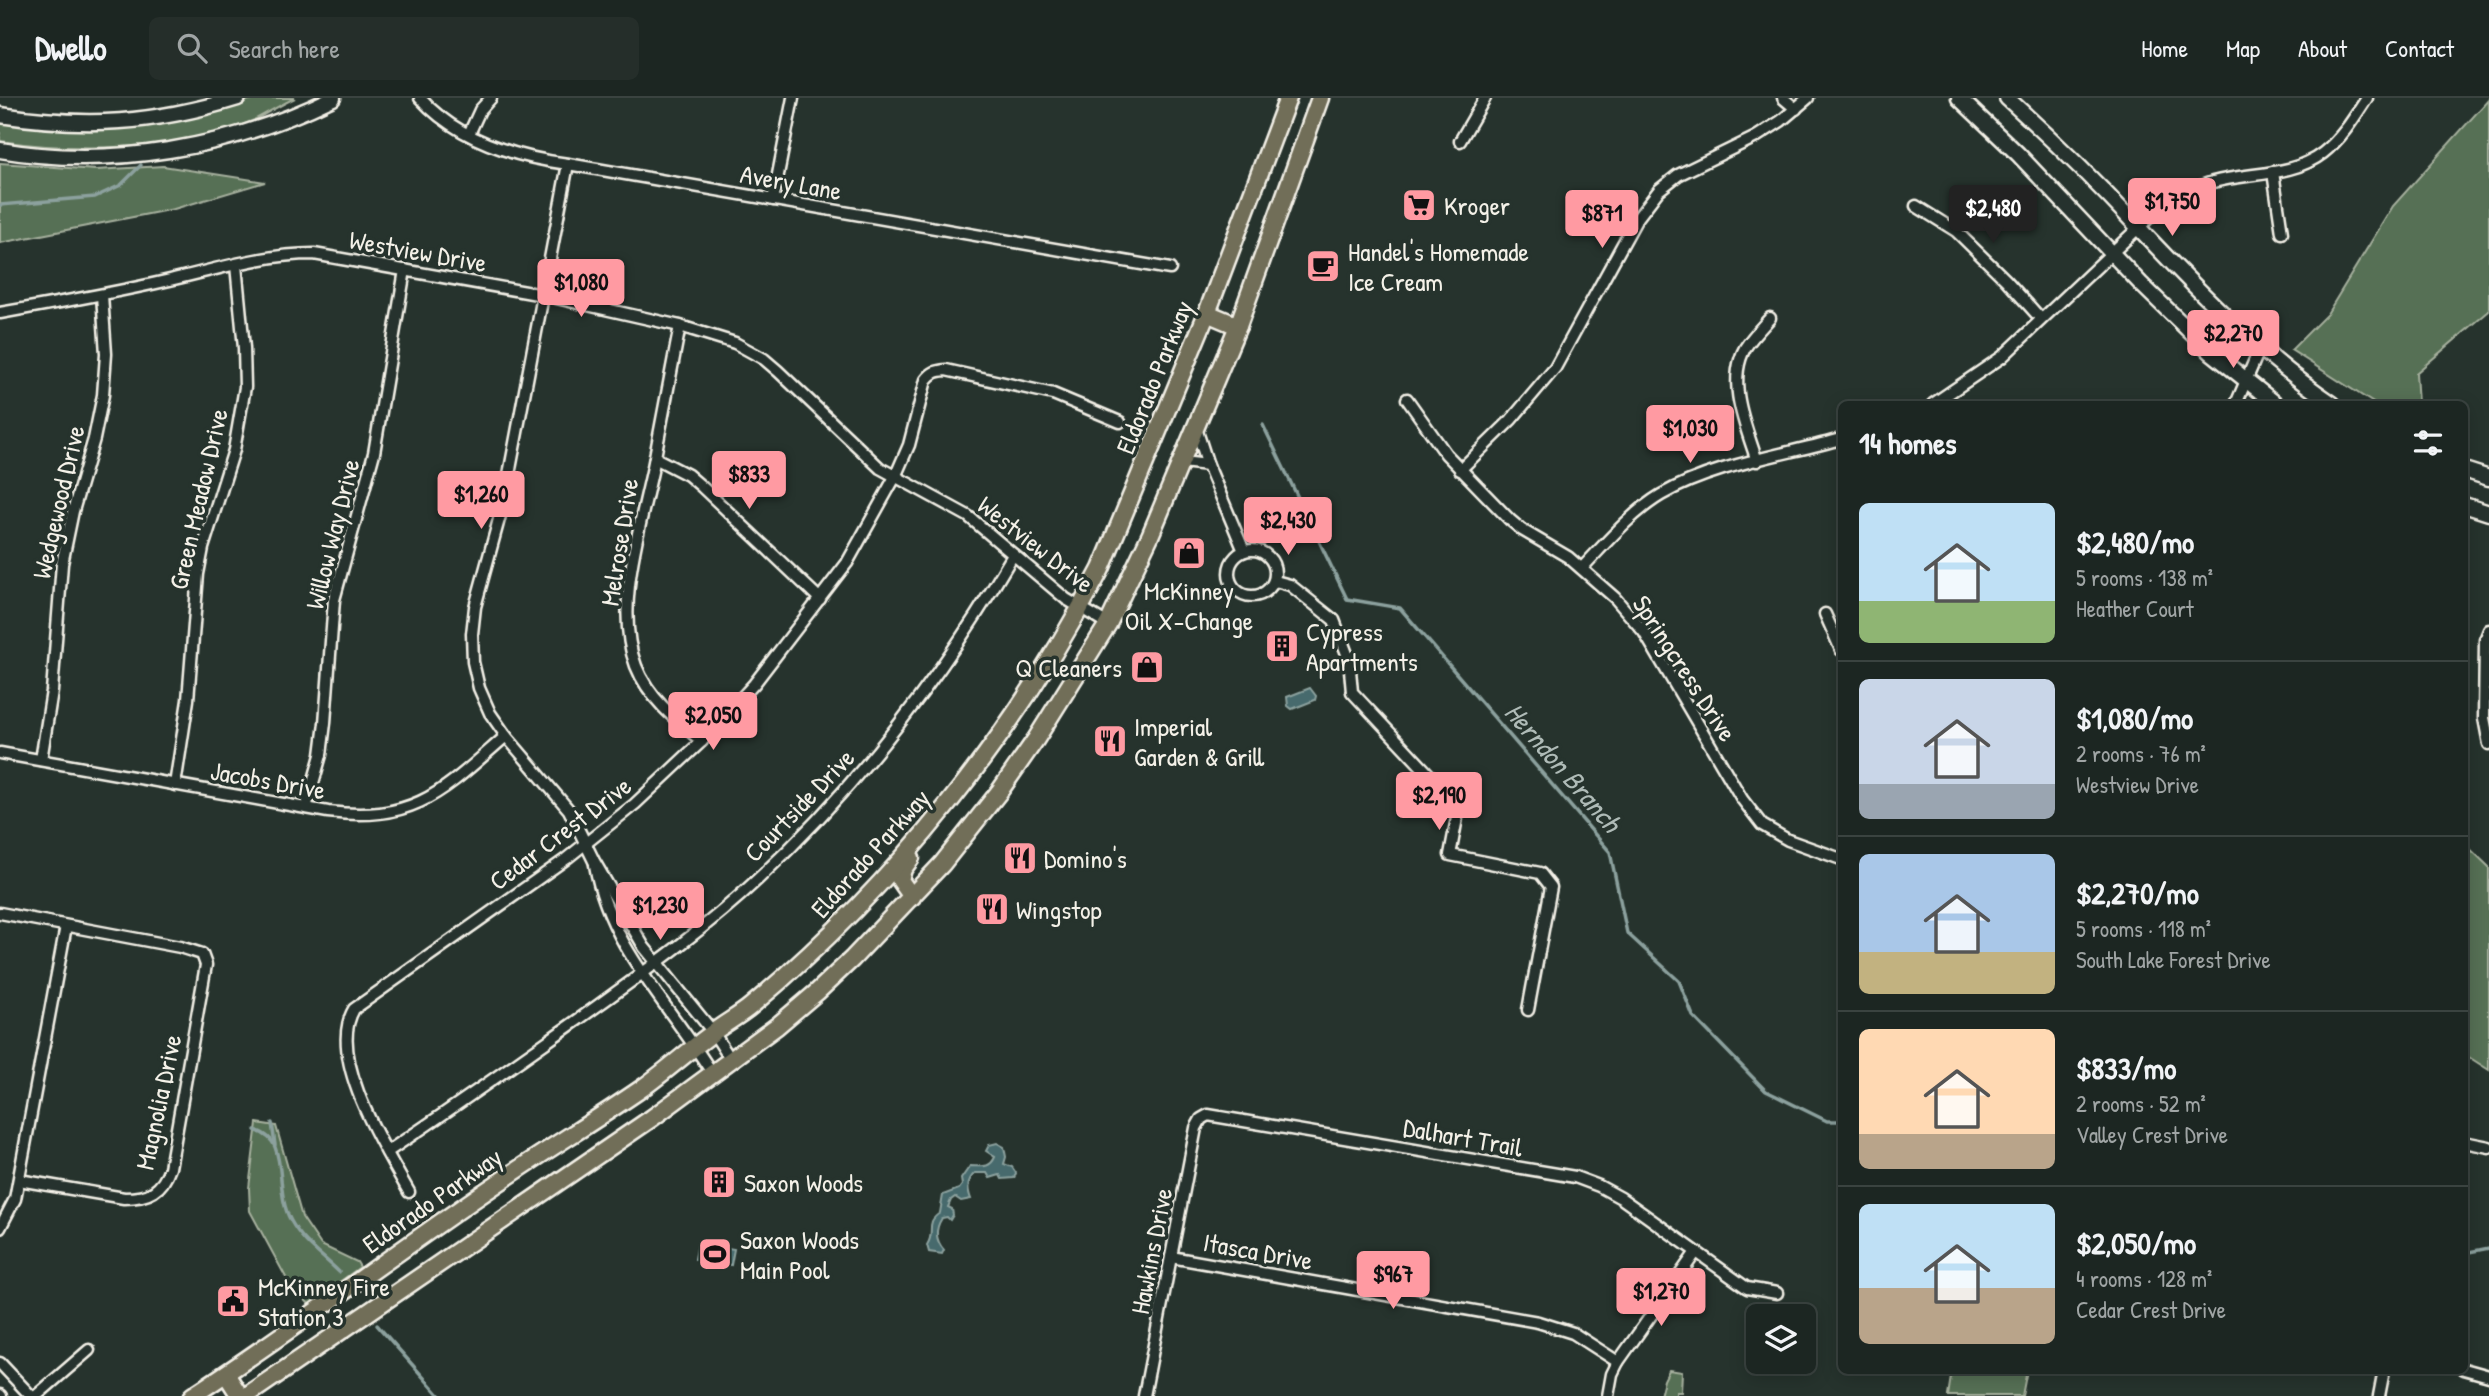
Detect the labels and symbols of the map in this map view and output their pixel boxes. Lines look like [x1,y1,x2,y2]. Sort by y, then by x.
street label: Avery Lane [738,156,844,208]
pin: $1,750 [2115,178,2229,238]
supermarket icon: Kroger [1400,186,1438,224]
pin: $2,480 [1936,186,2050,245]
place label: Kroger [1444,188,1510,223]
pin: $871 [1561,190,1643,250]
street label: Westview Drive [347,222,489,280]
place label: Handel's Homemade Ice Cream [1348,234,1529,299]
cafe icon: Handel's Homemade Ice Cream [1304,247,1342,285]
pin: $1,080 [524,260,638,319]
street label: Eldorado Parkway [1107,295,1201,459]
pin: $2,270 [2176,310,2290,370]
street label: Green Meadow Drive [160,405,236,593]
pin: $1,030 [1633,406,1747,465]
street label: Wedgewood Drive [23,422,93,582]
pin: $833 [708,452,790,511]
street label: Willow Way Drive [296,455,368,613]
pin: $1,260 [424,472,538,531]
street label: Melrose Drive [592,476,646,608]
street label: Westview Drive [971,487,1101,601]
pin: $2,430 [1231,498,1345,557]
shop icon: McKinney Oil X-Change [1170,534,1208,572]
place label: McKinney Oil X-Change [1125,573,1253,638]
street label: Springcress Drive [1625,588,1745,748]
place label: Cypress Apartments [1306,614,1418,679]
building icon: Cypress Apartments [1263,627,1301,665]
shop icon: Q Cleaners [1128,648,1166,686]
place label: Q Cleaners [1015,650,1122,685]
pin: $2,050 [656,692,770,752]
water label: Herndon Branch [1496,694,1631,842]
place label: Imperial Garden & Grill [1134,709,1265,774]
restaurant icon: Imperial Garden & Grill [1091,722,1129,760]
street label: Courtside Drive [736,741,862,869]
street label: Jacobs Drive [208,753,328,807]
street label: Cedar Crest Drive [482,768,638,898]
pin: $2,190 [1382,772,1496,832]
street label: Eldorado Parkway [803,781,937,925]
restaurant icon: Domino's [1001,839,1039,877]
place label: Domino's [1044,841,1127,876]
pin: $1,230 [603,882,717,942]
restaurant icon: Wingstop [973,890,1011,928]
place label: Wingstop [1016,892,1102,927]
street label: Magnolia Drive [127,1031,189,1173]
street label: Dalhart Trail [1401,1109,1526,1165]
street label: Eldorado Parkway [355,1139,509,1261]
building icon: Saxon Woods [700,1163,738,1201]
place label: Saxon Woods [744,1165,863,1200]
street label: Hawkins Drive [1122,1185,1180,1317]
place label: Saxon Woods Main Pool [740,1222,859,1287]
street label: Itasca Drive [1201,1224,1315,1278]
sports icon: Saxon Woods Main Pool [696,1235,734,1273]
pin: $967 [1352,1252,1434,1311]
pin: $1,270 [1604,1268,1718,1328]
place label: McKinney Fire Station 3 [258,1269,390,1334]
public building icon: McKinney Fire Station 3 [214,1282,252,1320]

